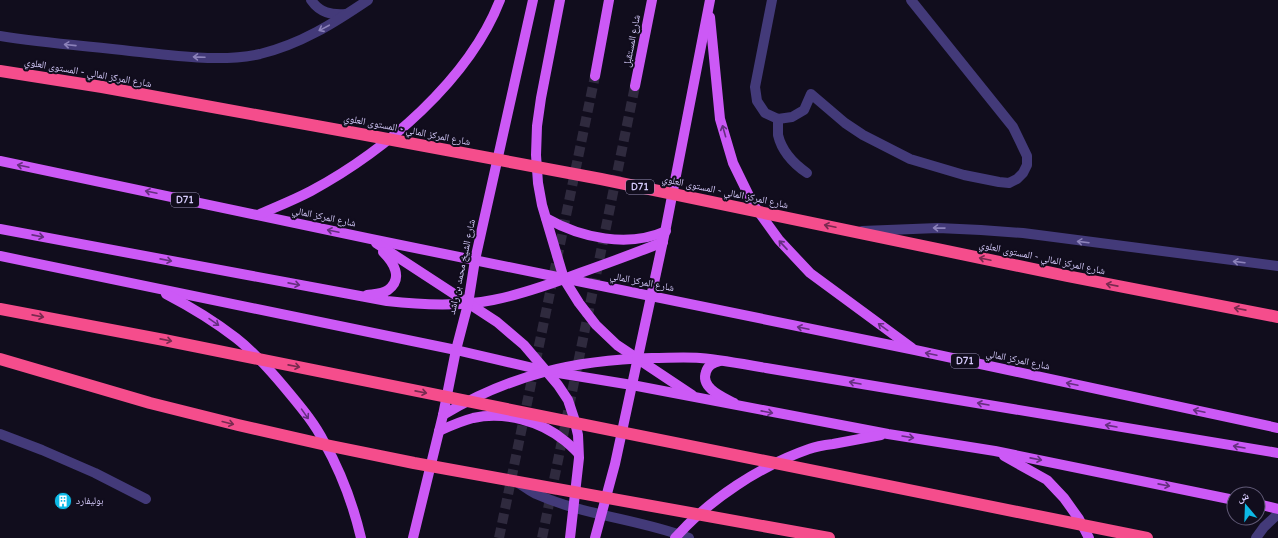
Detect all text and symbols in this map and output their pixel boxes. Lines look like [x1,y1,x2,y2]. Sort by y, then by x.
street label: شارع المستقبل [621,13,643,68]
one-way arrow [318,25,330,33]
one-way arrow [64,41,77,48]
one-way arrow [193,54,206,61]
street label: شارع المركز المالي - المستوى العلوي [23,56,153,92]
street label: شارع المركز المالي - المستوى العلوي [342,112,472,150]
one-way arrow [720,125,727,138]
one-way arrow [17,162,30,170]
street label: شارع المركز المالي - المستوى العلوي [660,173,790,213]
road number: D71 [626,180,654,194]
one-way arrow [144,188,157,196]
road number: D71 [171,193,199,207]
street label: شارع المركز المالي [291,204,358,231]
street label: شارع الشيخ محمد بن راشد [446,218,478,316]
one-way arrow [824,222,837,230]
one-way arrow [933,224,946,232]
one-way arrow [326,226,339,234]
one-way arrow [31,233,44,241]
one-way arrow [1077,238,1090,245]
street label: شارع المركز المالي - المستوى العلوي [977,239,1107,279]
one-way arrow [779,240,788,250]
one-way arrow [979,254,992,262]
one-way arrow [159,256,172,264]
one-way arrow [1233,258,1246,266]
street label: شارع المركز المالي [609,270,676,296]
one-way arrow [287,280,300,288]
one-way arrow [1106,280,1119,288]
one-way arrow [1234,305,1247,313]
one-way arrow [31,312,44,320]
one-way arrow [208,318,219,326]
one-way arrow [797,323,810,331]
one-way arrow [878,323,889,331]
one-way arrow [159,337,172,345]
street label: شارع المركز المالي [985,347,1052,374]
one-way arrow [925,349,938,357]
road number: D71 [951,354,979,368]
one-way arrow [287,362,300,370]
one-way arrow [849,378,862,386]
one-way arrow [1065,379,1078,387]
one-way arrow [414,388,427,396]
one-way arrow [977,400,990,408]
one-way arrow [1193,407,1206,415]
one-way arrow [301,408,309,419]
one-way arrow [760,408,773,416]
one-way arrow [222,420,235,427]
one-way arrow [1105,422,1118,430]
one-way arrow [901,434,914,442]
one-way arrow [1233,443,1246,451]
one-way arrow [1029,456,1042,464]
one-way arrow [1157,482,1170,490]
north arrow [1226,486,1266,526]
text: ش [1235,489,1251,506]
building icon: بوليفارد [53,491,73,511]
place label: بوليفارد [76,495,104,507]

